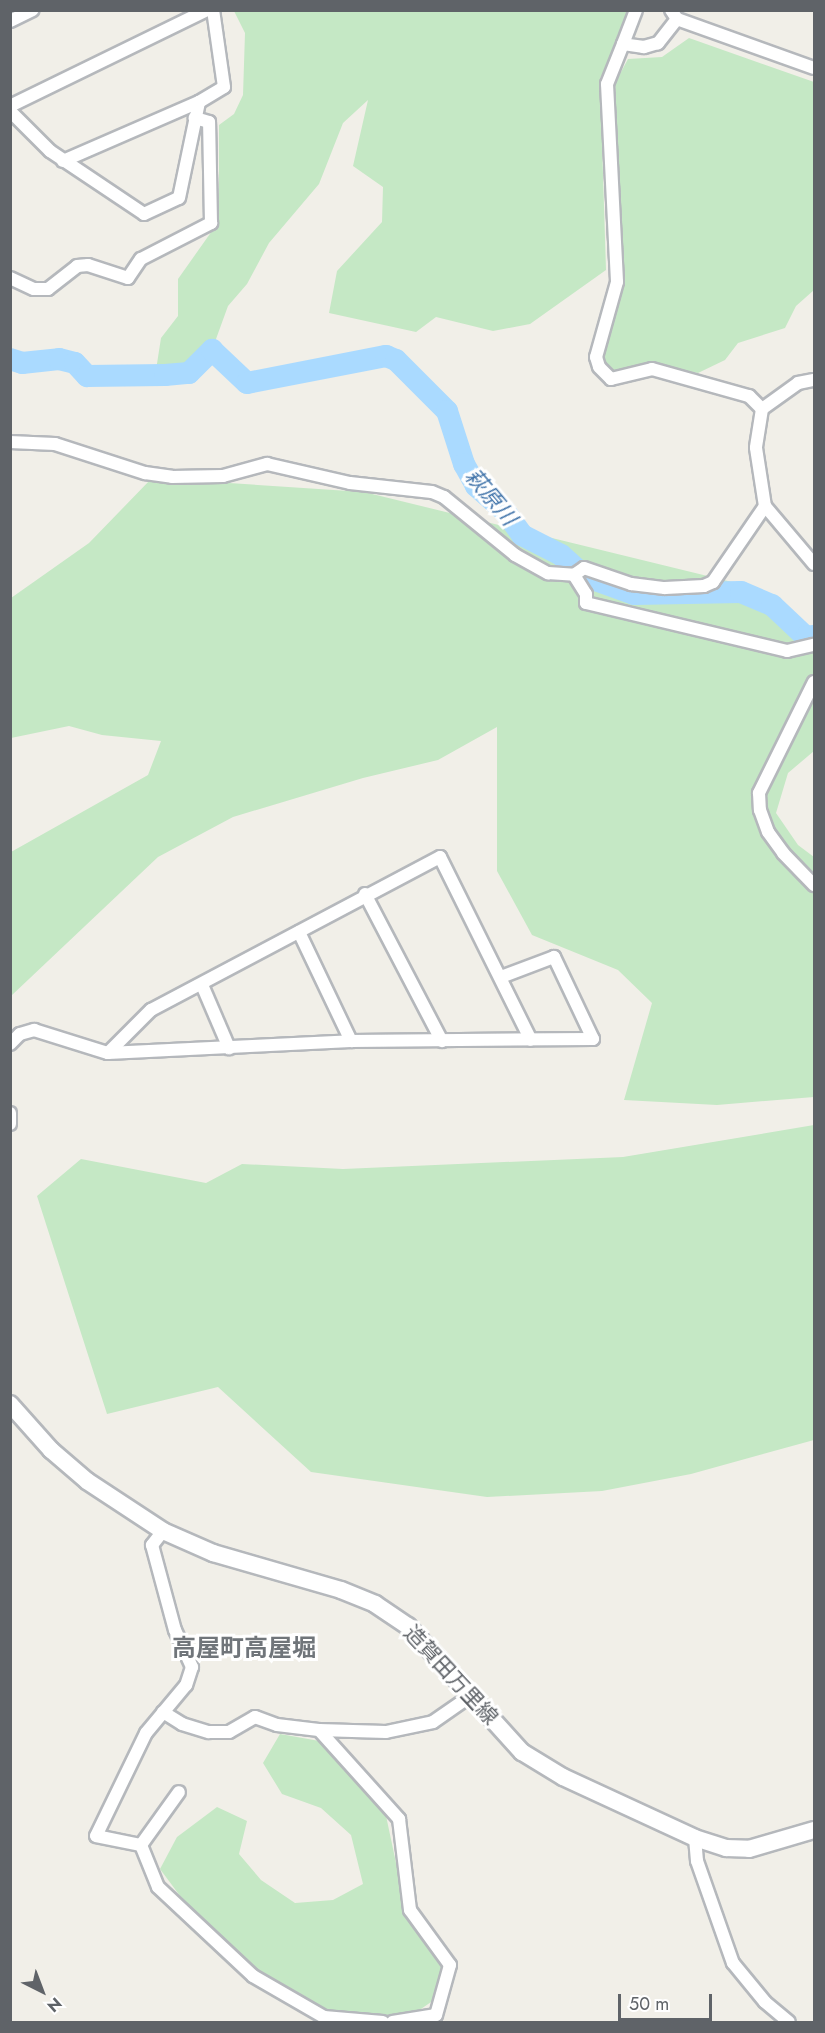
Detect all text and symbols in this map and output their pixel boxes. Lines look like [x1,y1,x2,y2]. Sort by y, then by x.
water label: 萩原川 [460,463,522,531]
street label: 造賀田万里線 [399,1620,503,1730]
district label: 高屋町高屋堀 [172,1634,316,1662]
north arrow [12,1961,72,2021]
scale bar [621,1982,716,2020]
text: 50 m [629,1991,669,2017]
text: N [42,1992,67,2018]

